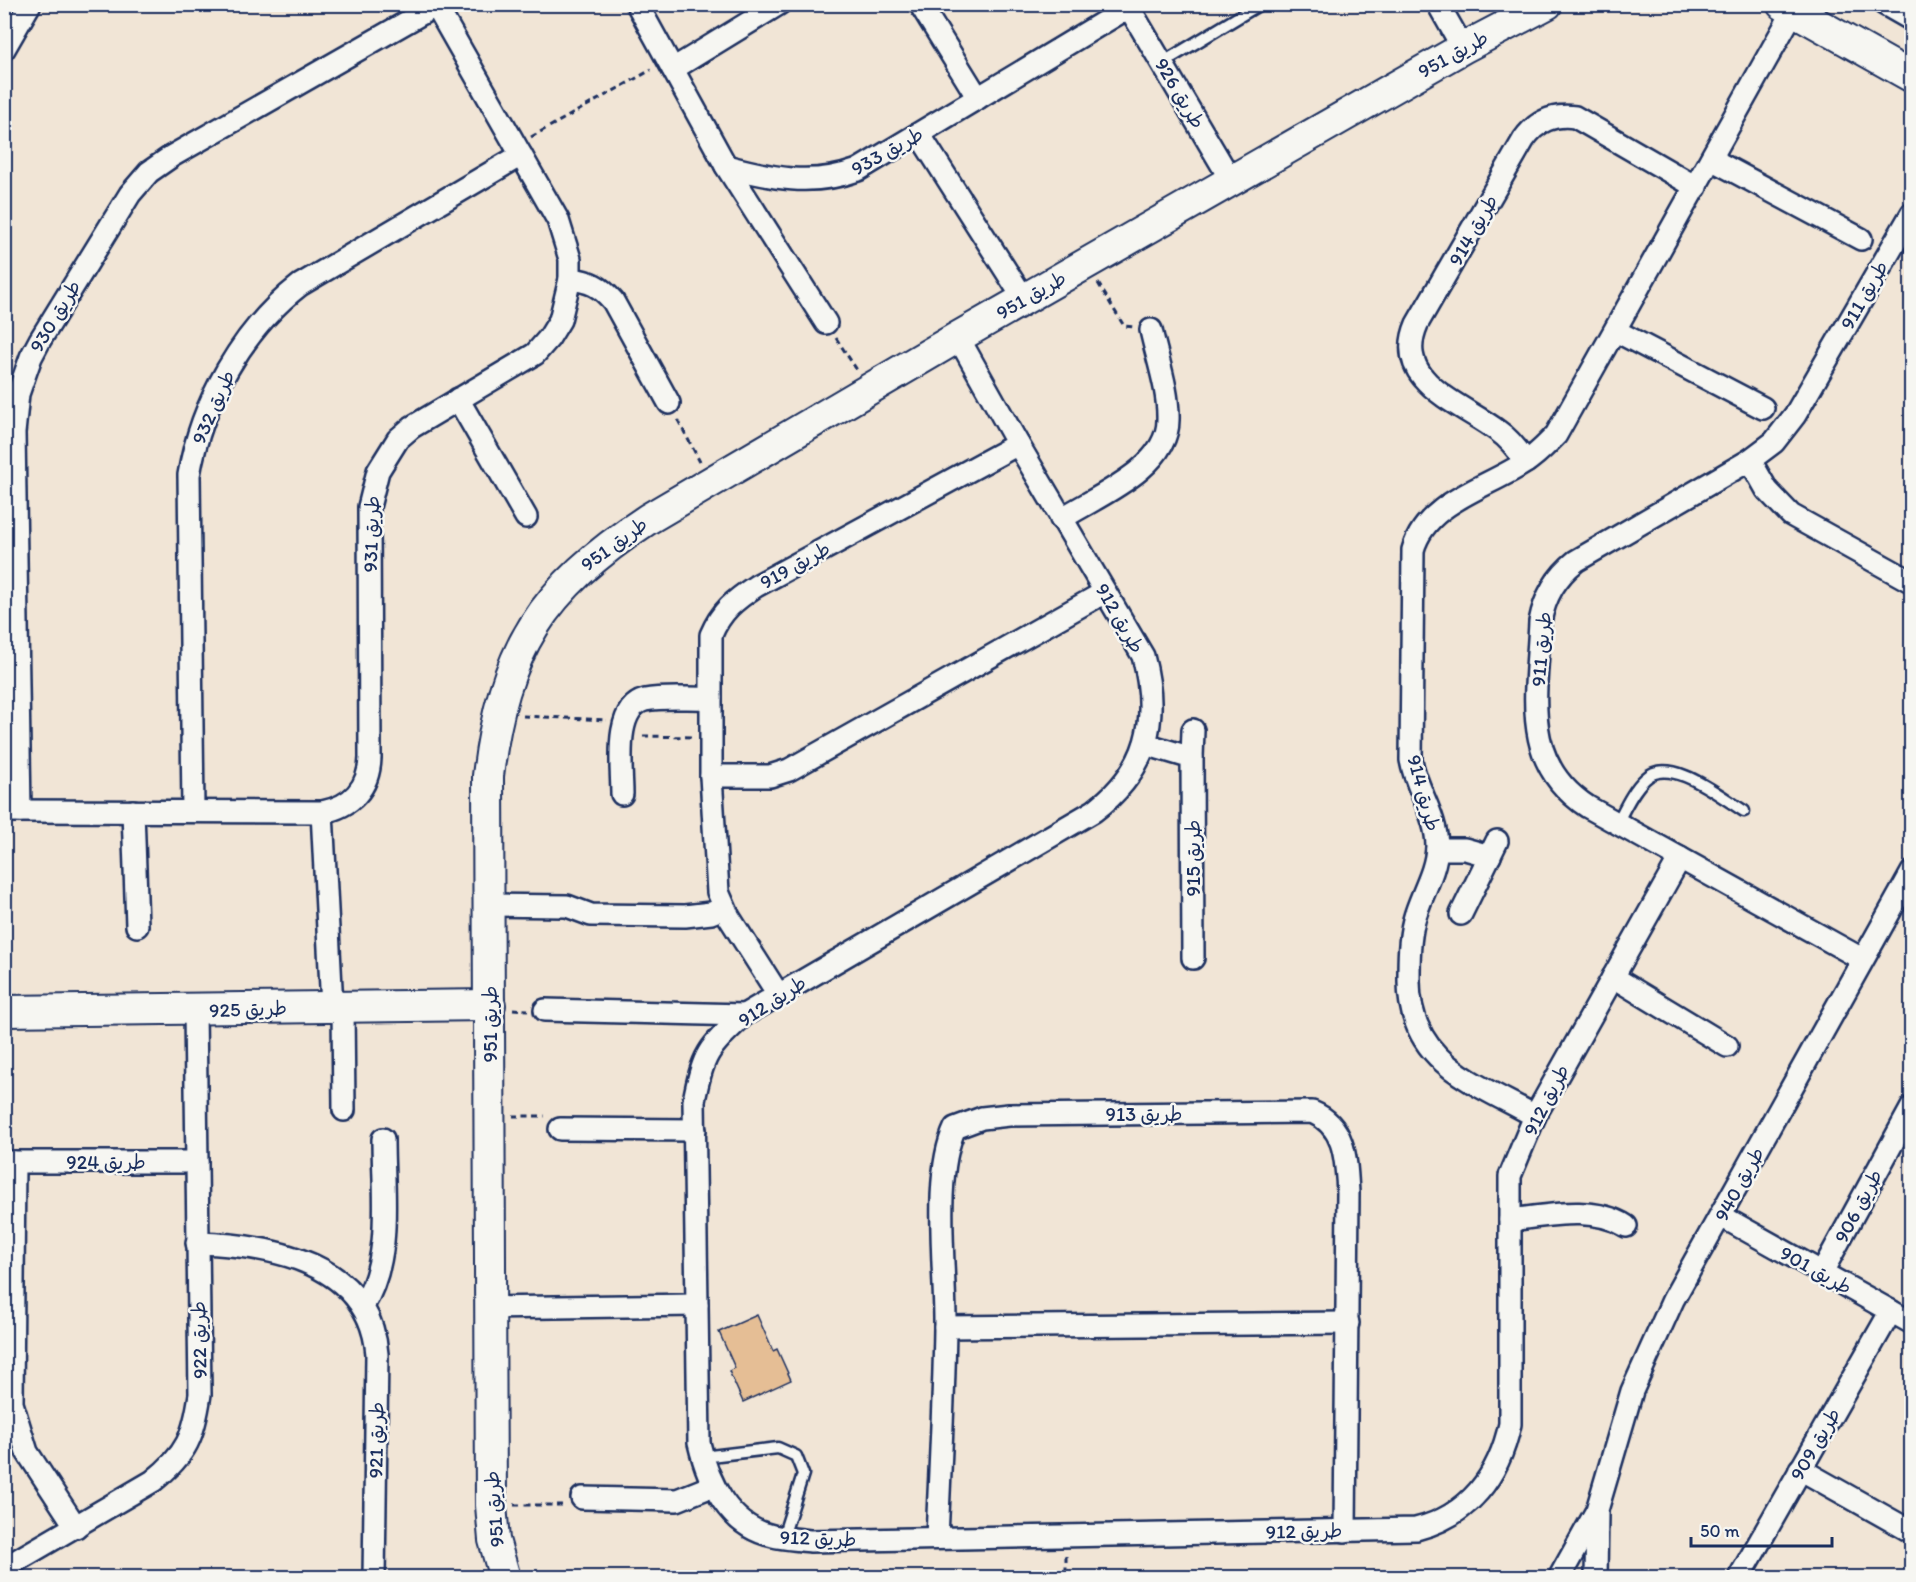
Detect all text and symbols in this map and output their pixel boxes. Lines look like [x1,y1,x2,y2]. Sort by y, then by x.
street label: طريق 951 [1414,25,1492,83]
street label: طريق 926 [1150,53,1210,133]
street label: طريق 933 [847,121,927,181]
street label: طريق 914 [1443,190,1503,270]
street label: طريق 911 [1835,256,1893,334]
street label: طريق 951 [992,265,1070,325]
street label: طريق 930 [24,275,86,357]
street label: طريق 932 [186,366,240,448]
street label: طريق 931 [358,495,384,573]
street label: طريق 951 [576,512,652,576]
street label: طريق 919 [756,536,834,594]
street label: طريق 912 [1090,579,1150,657]
street label: طريق 911 [1526,610,1556,688]
street label: طريق 914 [1402,752,1446,834]
street label: طريق 915 [1181,820,1205,896]
street label: طريق 912 [733,970,811,1032]
street label: طريق 951 [478,986,502,1062]
street label: طريق 925 [209,996,287,1022]
street label: طريق 912 [1518,1060,1574,1140]
street label: طريق 913 [1105,1102,1183,1126]
street label: طريق 940 [1709,1143,1769,1225]
street label: طريق 924 [66,1150,146,1174]
street label: طريق 906 [1829,1165,1887,1247]
street label: طريق 901 [1776,1240,1856,1300]
street label: طريق 922 [186,1301,212,1379]
street label: طريق 921 [363,1401,389,1479]
street label: طريق 909 [1785,1403,1845,1485]
street label: طريق 951 [479,1470,509,1548]
scale bar [1691,1510,1832,1548]
street label: طريق 912 [1265,1518,1343,1544]
text: 50 m [1700,1520,1740,1542]
street label: طريق 912 [779,1525,857,1551]

